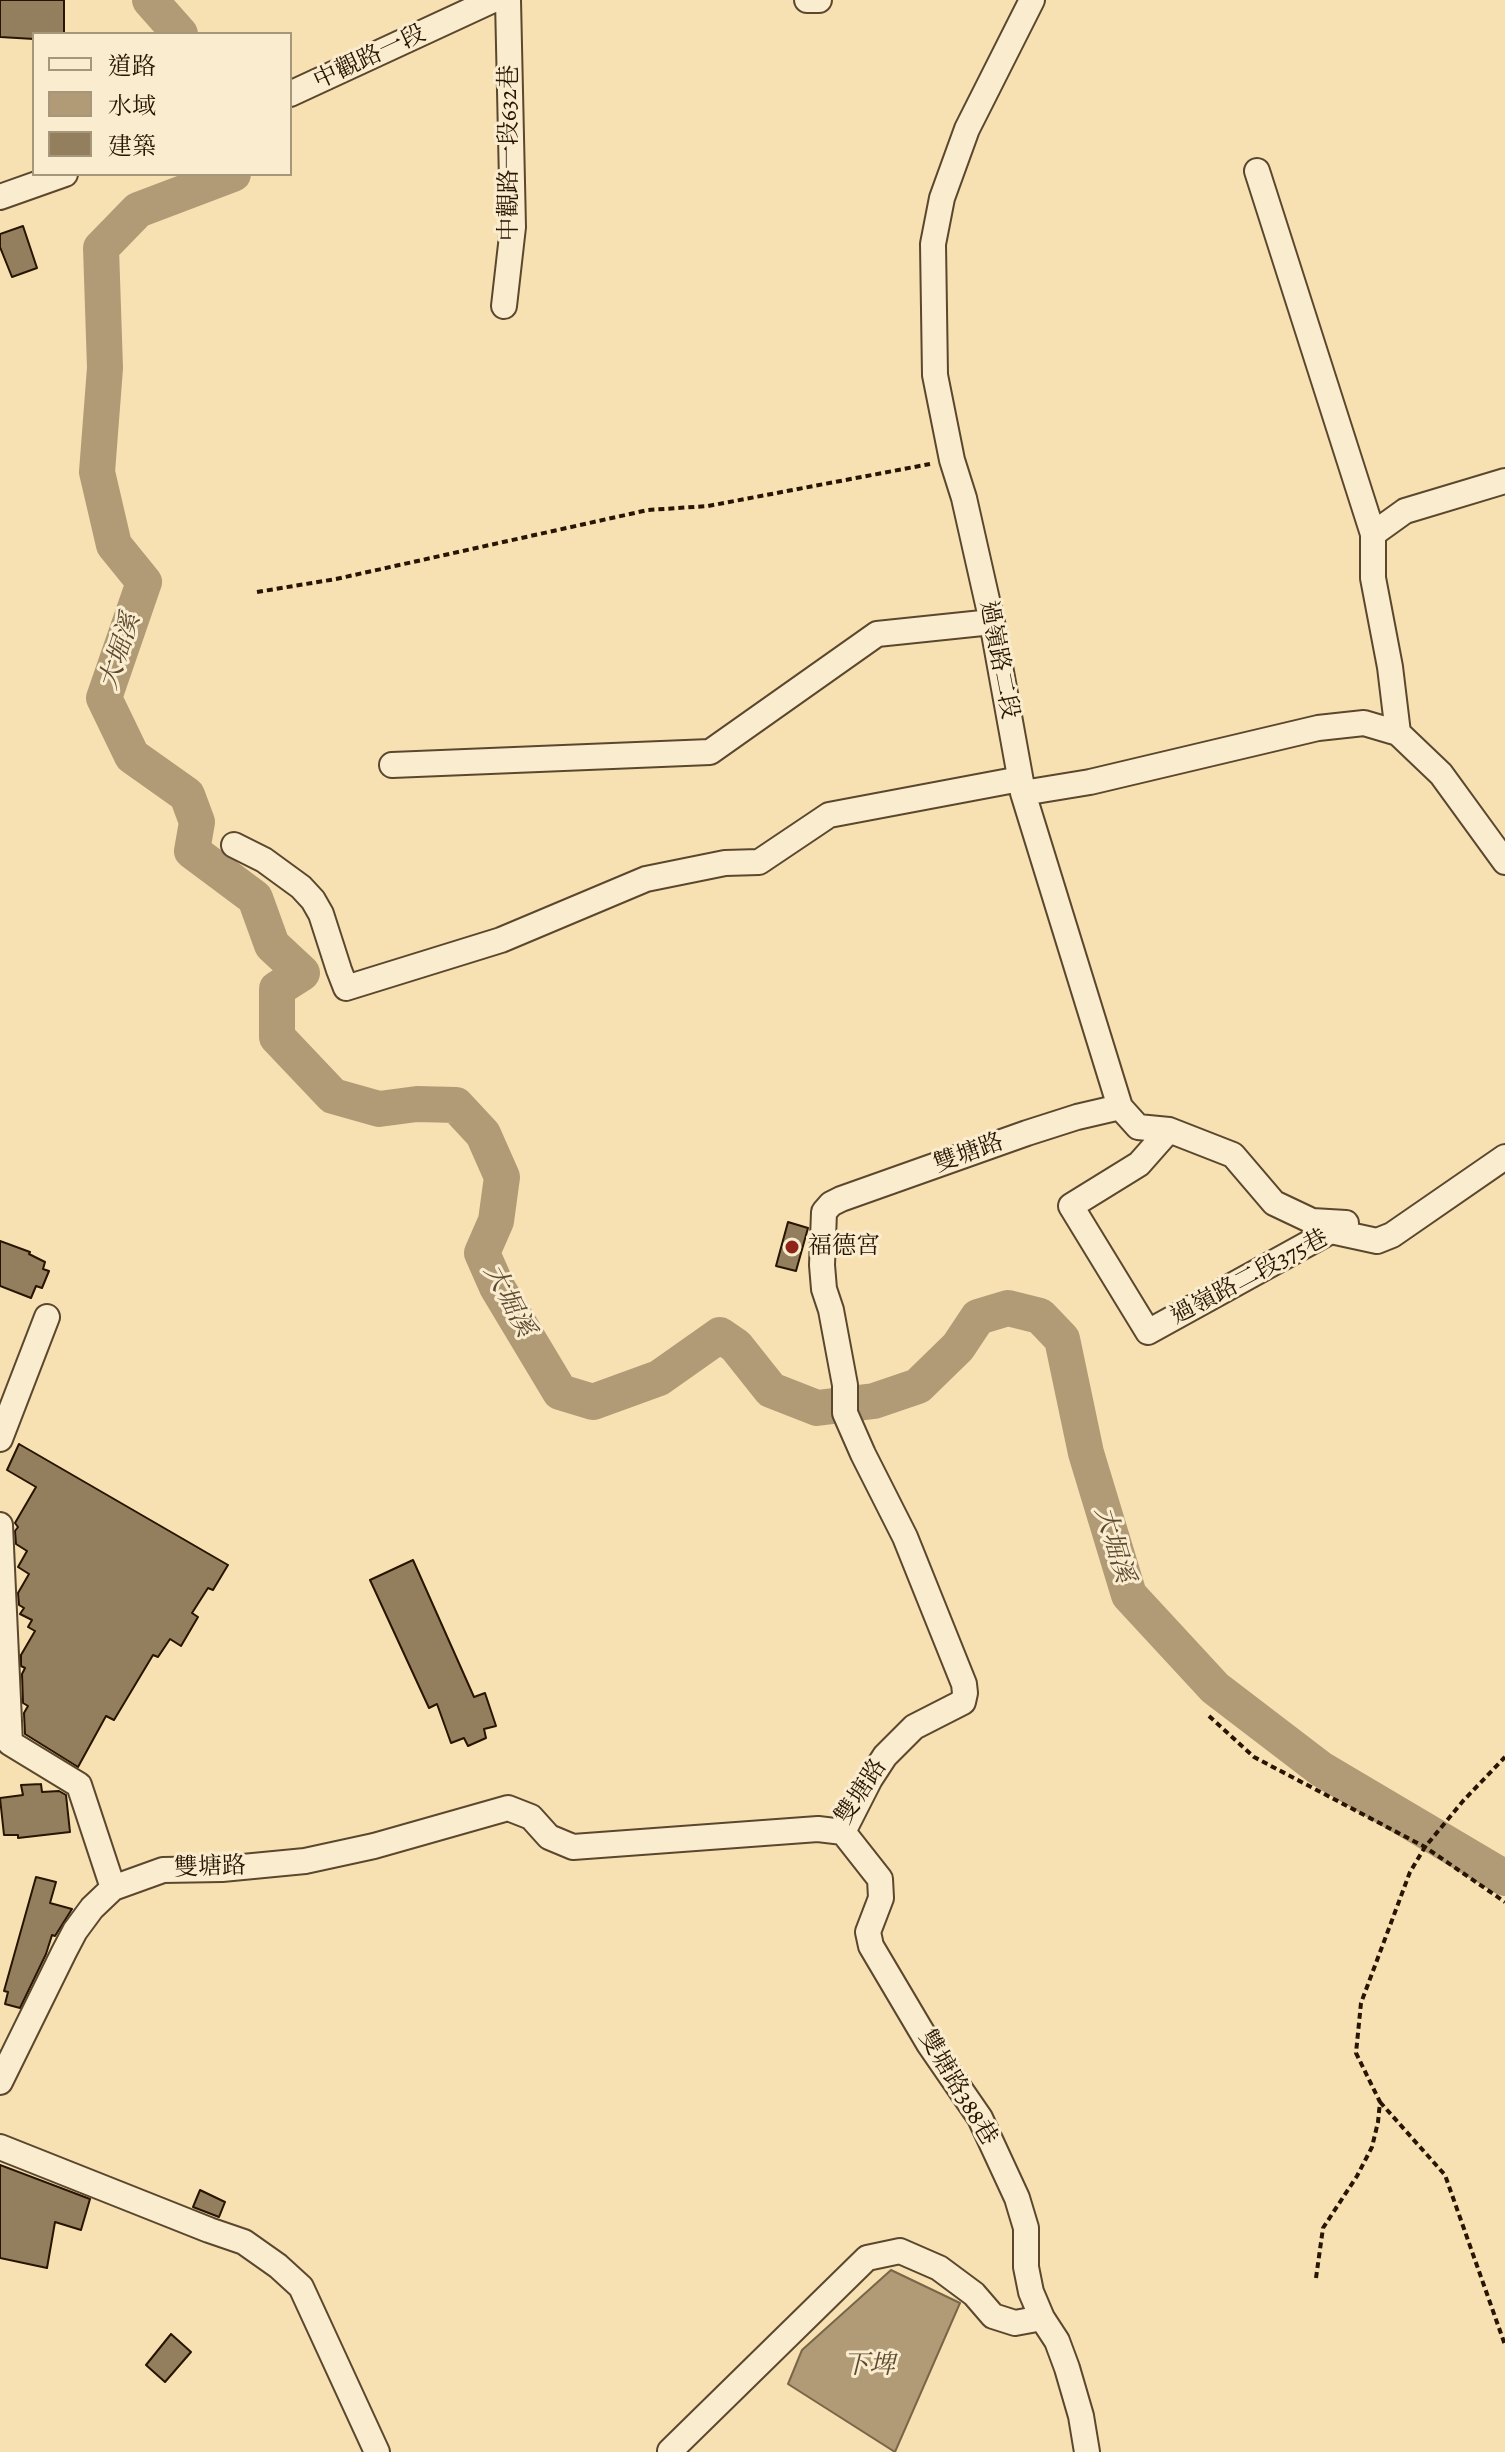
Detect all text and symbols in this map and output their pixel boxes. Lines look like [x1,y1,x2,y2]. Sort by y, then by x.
street label: 中觀路一段 [310,20,430,96]
legend [32,32,292,176]
text: 道路 [108,50,156,82]
street label: 中觀路一段632巷 [496,65,524,241]
text: 水域 [108,90,156,122]
text: 建築 [108,130,156,162]
street label: 過嶺路二段 [972,598,1024,722]
water label: 大堀溪 [94,610,148,694]
street label: 雙塘路 [930,1128,1008,1180]
street label: 過嶺路二段375巷 [1166,1224,1334,1332]
place label: 福德宮 [808,1233,880,1261]
marker: 福德宮 [783,1238,801,1256]
water label: 大堀溪 [476,1259,540,1343]
water label: 大堀溪 [1087,1503,1139,1587]
street label: 雙塘路 [830,1754,894,1830]
street label: 雙塘路 [174,1852,246,1884]
street label: 雙塘路388巷 [911,2025,1003,2151]
water label: 下埤 [843,2351,895,2383]

